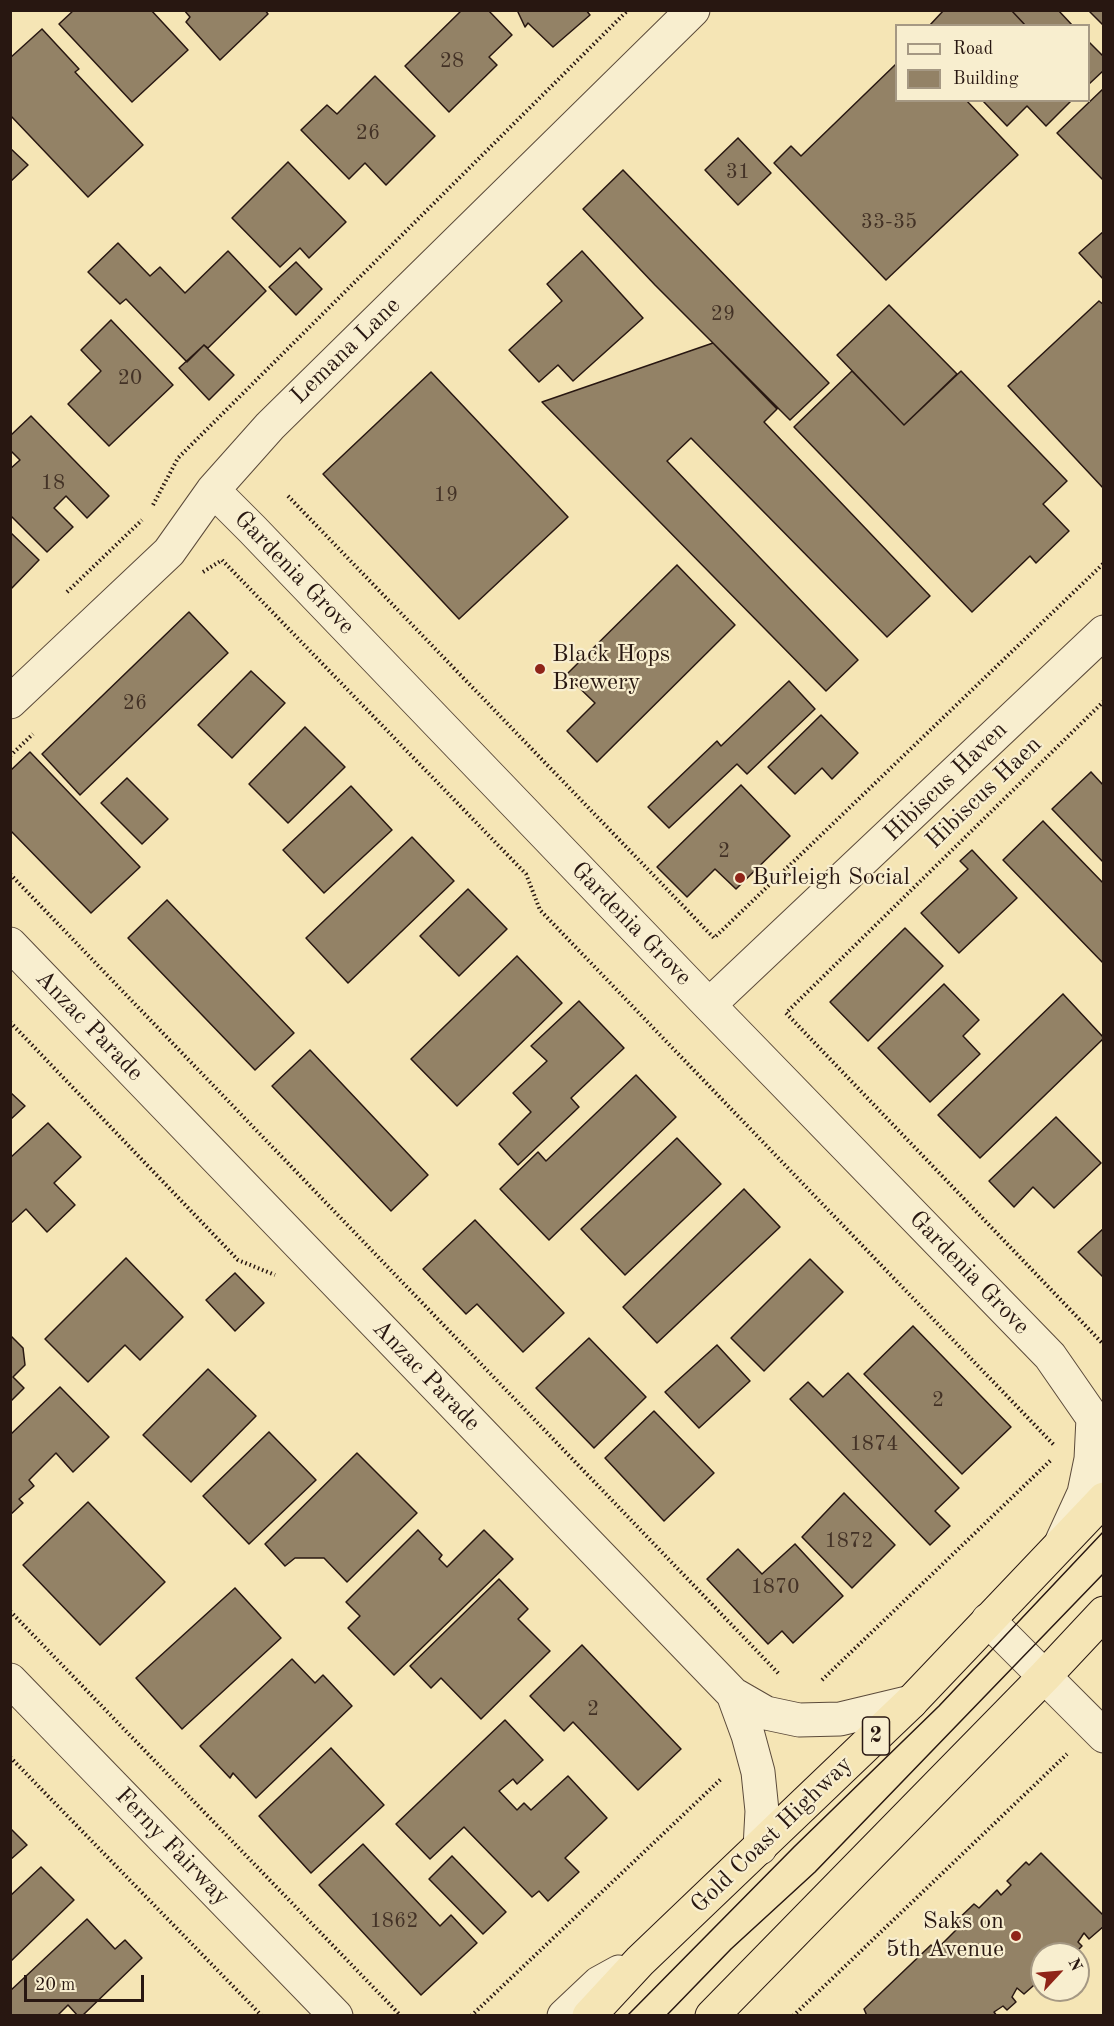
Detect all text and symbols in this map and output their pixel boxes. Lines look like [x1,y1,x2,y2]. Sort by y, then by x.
legend [895,24,1090,102]
text: Road [953,40,993,58]
house number: 28 [440,48,464,74]
text: Building [953,70,1018,88]
house number: 26 [356,120,380,146]
house number: 31 [726,159,750,185]
house number: 33-35 [861,209,917,235]
street label: Lemana Lane [285,291,407,411]
house number: 29 [711,301,735,327]
house number: 20 [118,365,142,391]
house number: 18 [41,470,65,496]
house number: 19 [434,482,458,508]
street label: Gardenia Grove [228,505,360,641]
place label: Black Hops Brewery [552,641,670,697]
marker: Black Hops Brewery [533,662,547,676]
house number: 26 [123,690,147,716]
street label: Hibiscus Haven [878,716,1014,848]
street label: Hibiscus Haen [920,731,1048,855]
house number: 2 [718,838,730,864]
street label: Gardenia Grove [565,856,697,992]
place label: Burleigh Social [752,864,910,892]
marker: Burleigh Social [733,871,747,885]
street label: Anzac Parade [29,964,149,1088]
street label: Gardenia Grove [903,1205,1035,1341]
street label: Anzac Parade [366,1314,486,1438]
house number: 2 [932,1387,944,1413]
house number: 1874 [850,1431,898,1457]
house number: 1872 [825,1528,873,1554]
house number: 1870 [751,1574,799,1600]
house number: 2 [587,1696,599,1722]
road number: 2 [862,1717,890,1755]
street label: Gold Coast Highway [685,1750,859,1920]
street label: Ferny Fairway [109,1782,235,1912]
house number: 1862 [370,1908,418,1934]
place label: Saks on 5th Avenue [886,1908,1004,1964]
marker: Saks on 5th Avenue [1009,1929,1023,1943]
north arrow [1030,1942,1090,2002]
text: N [1065,1956,1084,1974]
scale bar [27,1963,147,2001]
text: 20 m [35,1976,75,1994]

